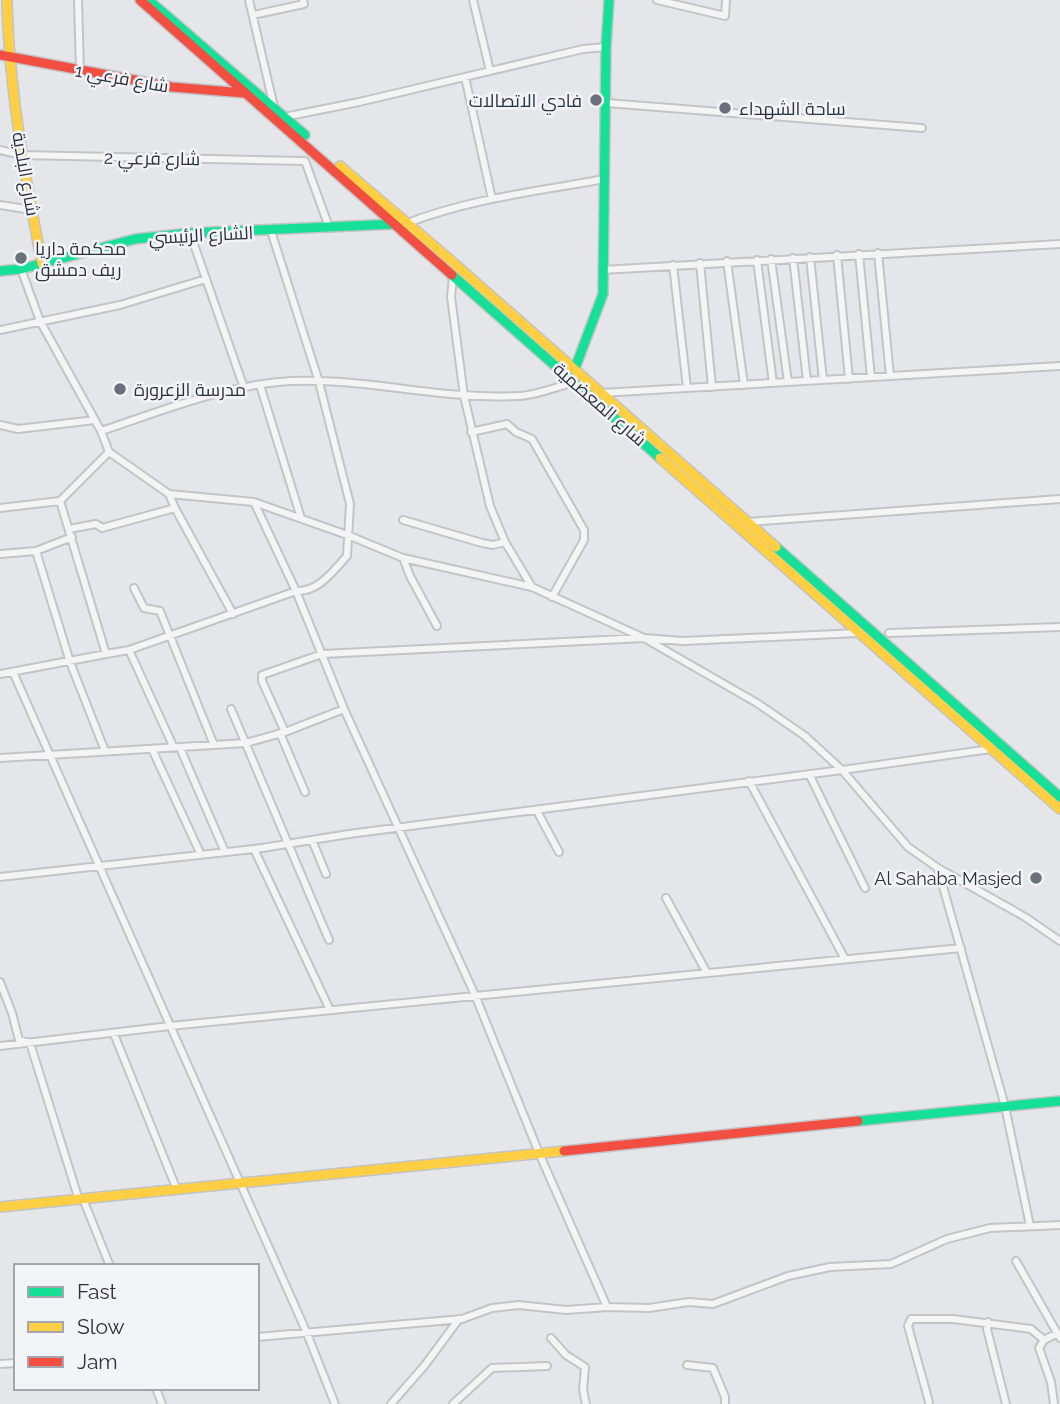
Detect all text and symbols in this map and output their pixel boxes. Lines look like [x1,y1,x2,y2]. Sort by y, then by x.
street label: شارع فرعي 1 [73,59,170,100]
place label: فادي الاتصالات [469,90,582,115]
marker: فادي الاتصالات [588,92,604,108]
place label: ساحة الشهداء [739,98,846,120]
marker: ساحة الشهداء [717,100,733,116]
street label: شارع البلدية [6,130,44,218]
street label: شارع فرعي 2 [104,147,200,173]
street label: الشارع الرئيسي [148,222,254,251]
place label: محكمة داريا ريف دمشق [35,238,126,282]
marker: محكمة داريا ريف دمشق [13,250,29,266]
street label: شارع المعضمية [548,358,651,452]
place label: مدرسة الزعرورة [134,379,246,401]
marker: مدرسة الزعرورة [112,381,128,397]
place label: Al Sahaba Masjed [874,868,1022,889]
marker: Al Sahaba Masjed [1028,870,1044,886]
legend [14,1264,259,1390]
text: Fast [77,1279,117,1304]
text: Slow [77,1314,125,1339]
text: Jam [77,1349,118,1374]

